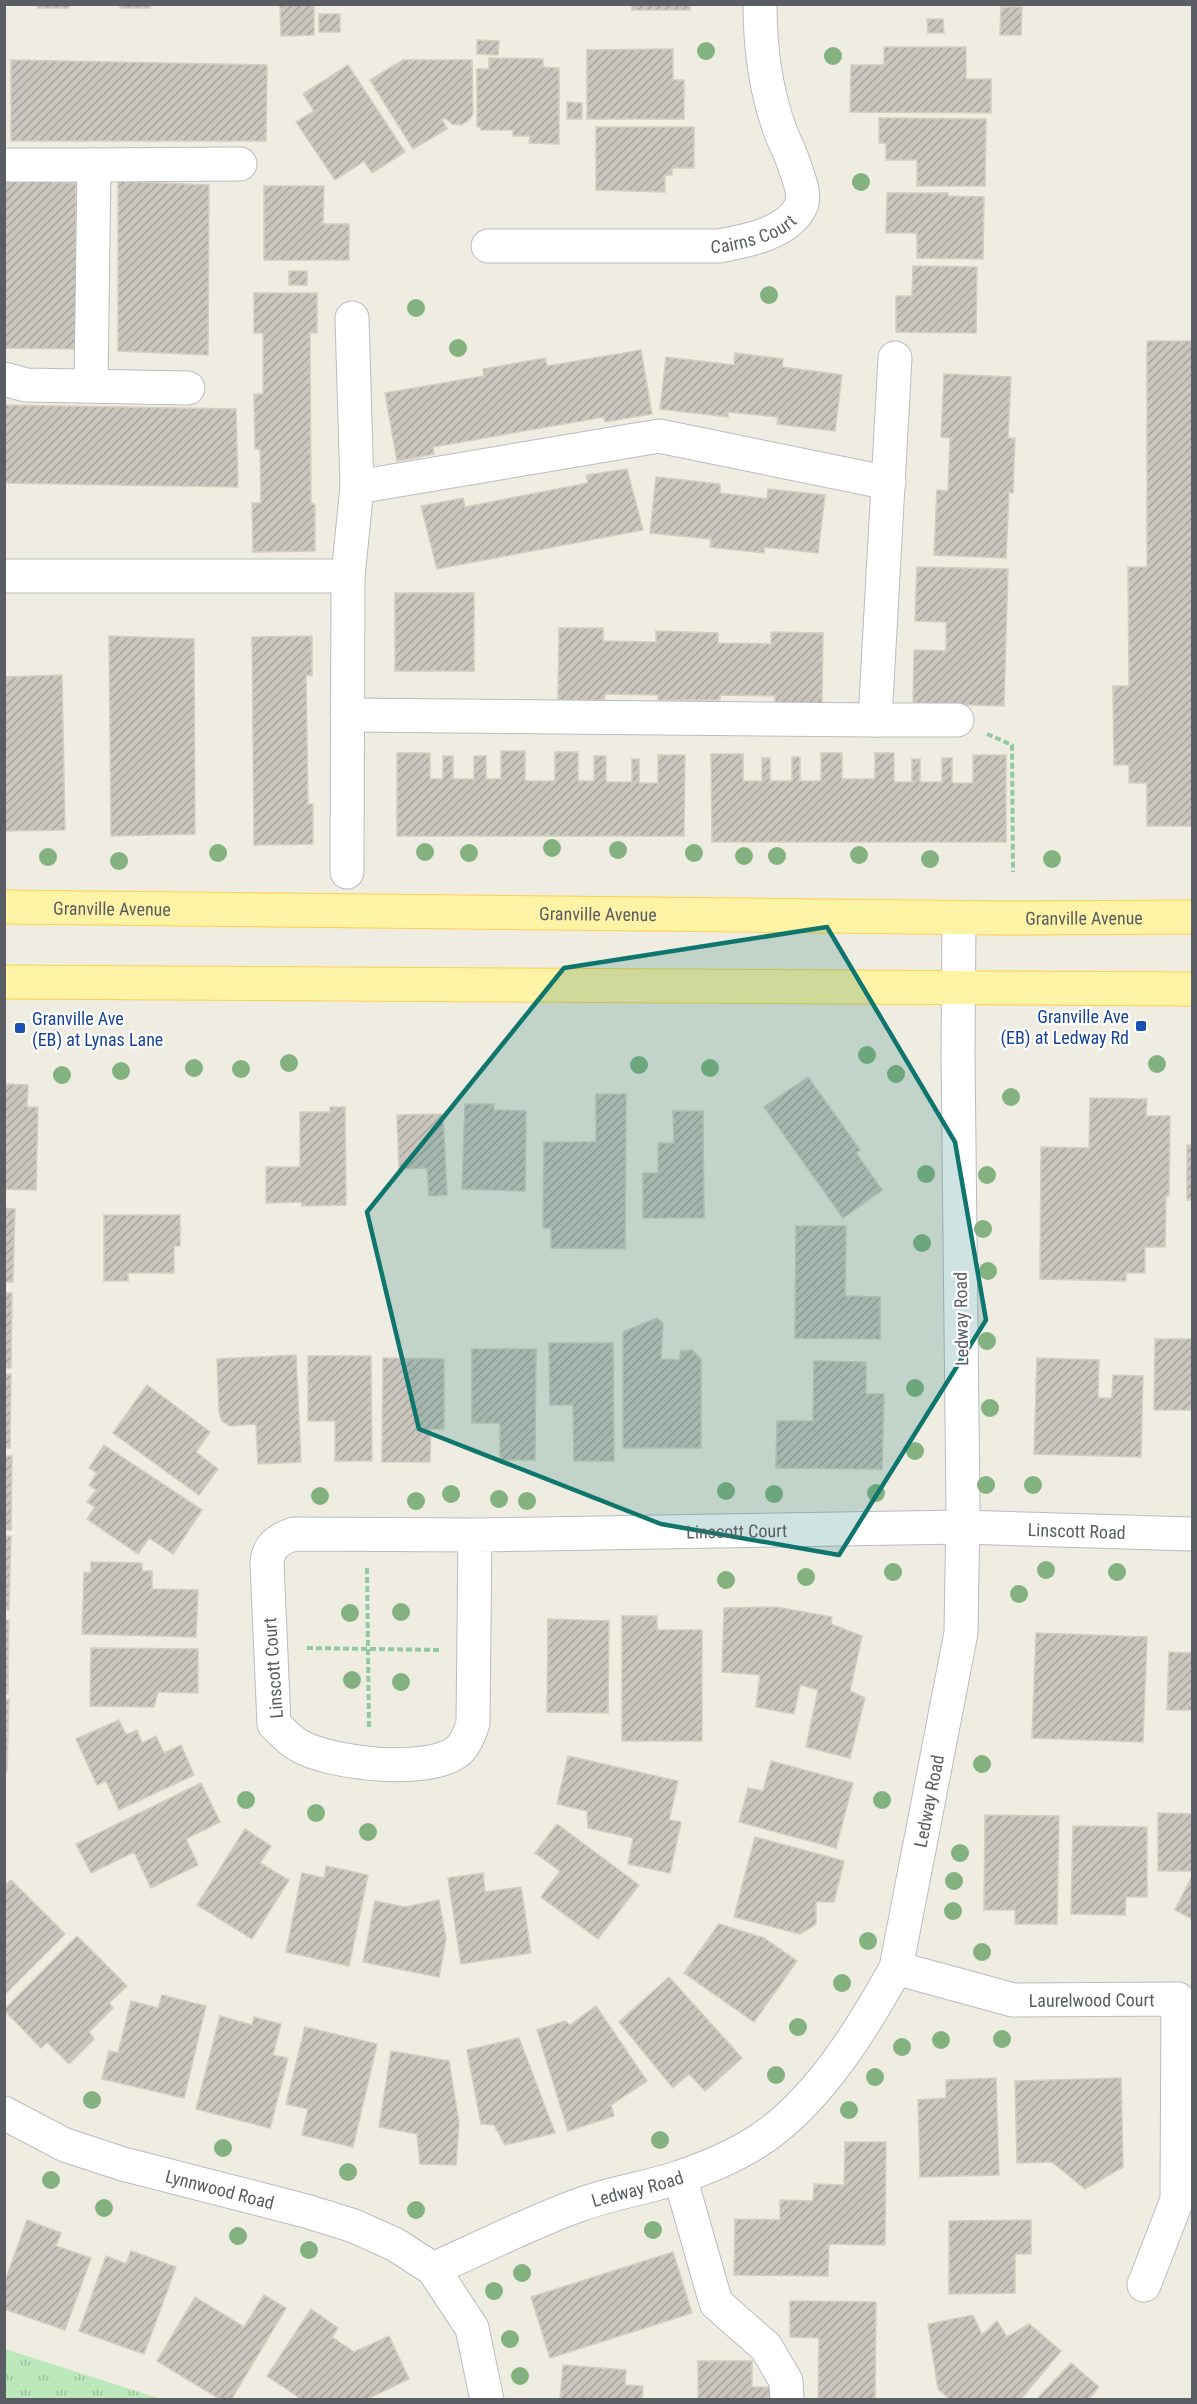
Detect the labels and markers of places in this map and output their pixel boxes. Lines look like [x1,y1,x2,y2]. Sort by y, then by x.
place label: Granville Ave (EB) at Ledway Rd [1000,1006,1129,1049]
place label: Granville Ave (EB) at Lynas Lane [32,1008,163,1051]
marker: Granville Ave (EB) at Ledway Rd [1134,1019,1148,1033]
marker: Granville Ave (EB) at Lynas Lane [13,1021,27,1035]

